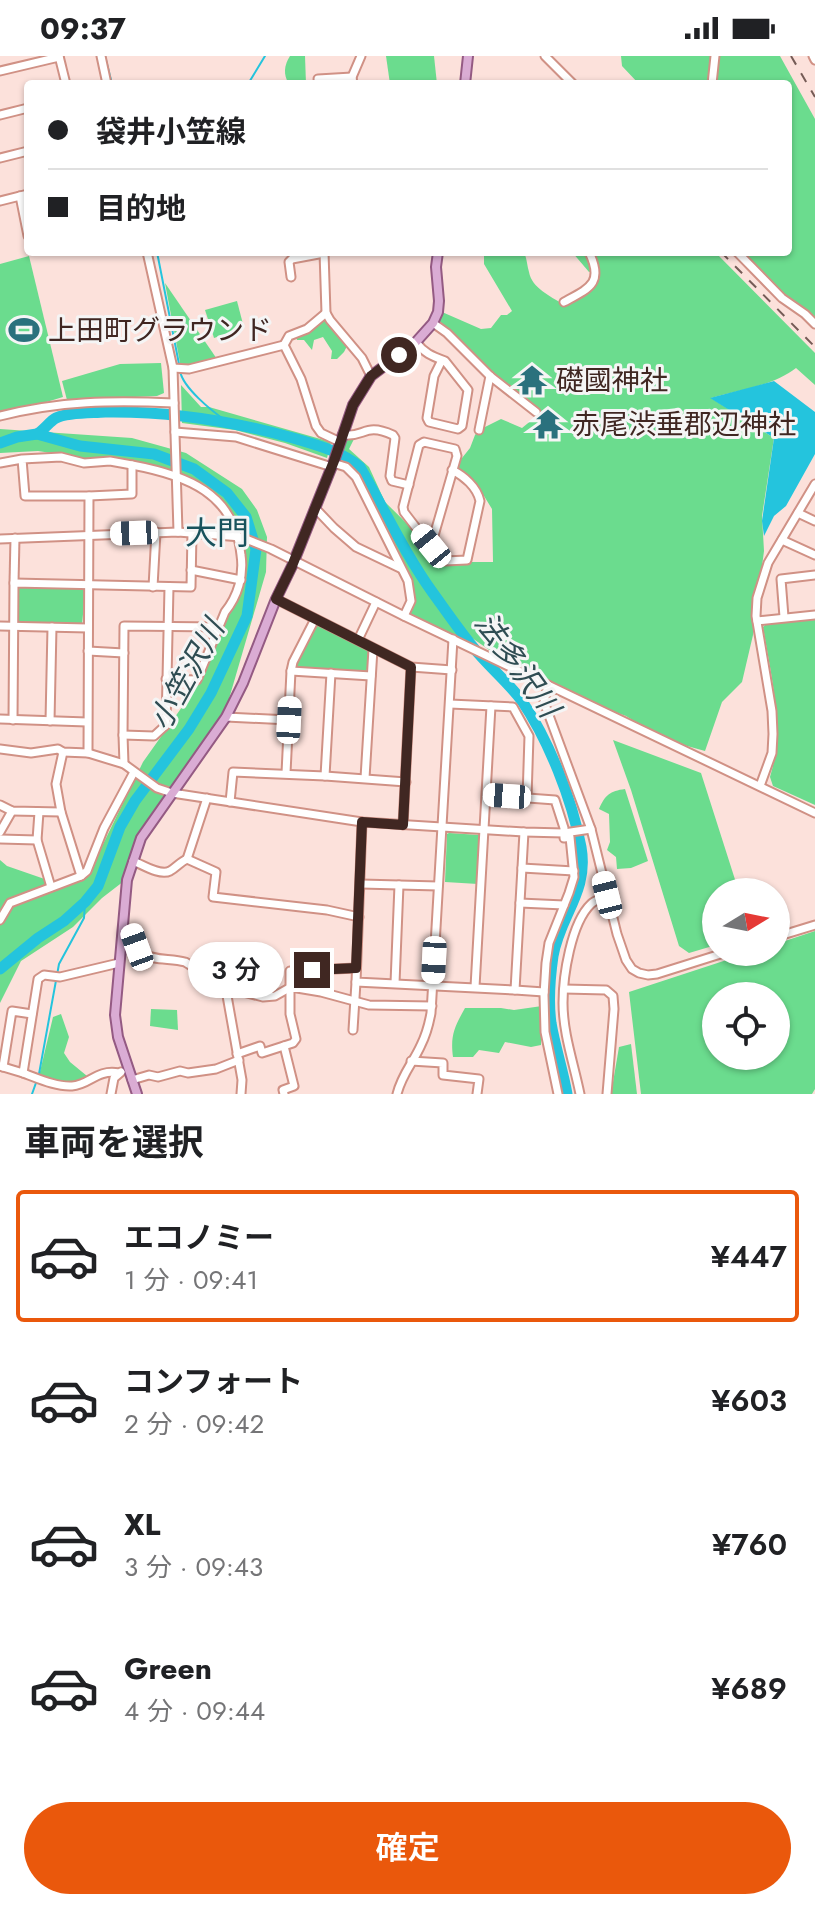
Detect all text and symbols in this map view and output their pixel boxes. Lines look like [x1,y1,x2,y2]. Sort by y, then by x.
text: 09:37 [40,7,126,50]
text: 袋井小笠線 [96,110,246,153]
text: 目的地 [96,187,186,230]
place label: 上田町グラウンド [48,310,272,351]
sports icon: 上田町グラウンド [7,313,41,347]
route start [381,337,417,373]
place label: 礎國神社 [556,360,668,401]
temple icon: 礎國神社 [515,363,549,397]
place label: 赤尾渋垂郡辺神社 [572,404,796,445]
temple icon: 赤尾渋垂郡辺神社 [531,407,565,441]
district label: 大門 [185,510,249,556]
car [110,520,158,546]
car [407,520,455,572]
water label: 法多沢川 [465,604,572,728]
water label: 小笠沢川 [139,609,236,738]
car [276,695,302,745]
car [482,782,532,810]
car [590,869,624,921]
north arrow [702,878,790,966]
map controls [702,878,790,1070]
car [118,920,156,974]
car [421,935,447,985]
callout: 3 分 [188,942,284,998]
text: 3 分 [211,951,261,989]
route end [294,952,330,988]
button: locate [702,982,790,1070]
text: 車両を選択 [24,1116,204,1168]
text: エコノミー [124,1216,274,1259]
icon: car [28,1220,100,1292]
text: ¥447 [711,1235,787,1278]
text: 1 分 · 09:41 [124,1261,258,1299]
text: コンフォート [124,1360,303,1403]
icon: car [28,1364,100,1436]
text: ¥603 [711,1379,787,1422]
text: 2 分 · 09:42 [124,1405,264,1443]
text: XL [124,1503,160,1546]
icon: car [28,1508,100,1580]
text: ¥760 [712,1523,787,1566]
text: 3 分 · 09:43 [124,1548,263,1586]
text: Green [124,1647,212,1690]
icon: car [28,1652,100,1724]
text: ¥689 [711,1667,787,1710]
text: 4 分 · 09:44 [124,1692,265,1730]
button: 確定 [24,1802,791,1894]

